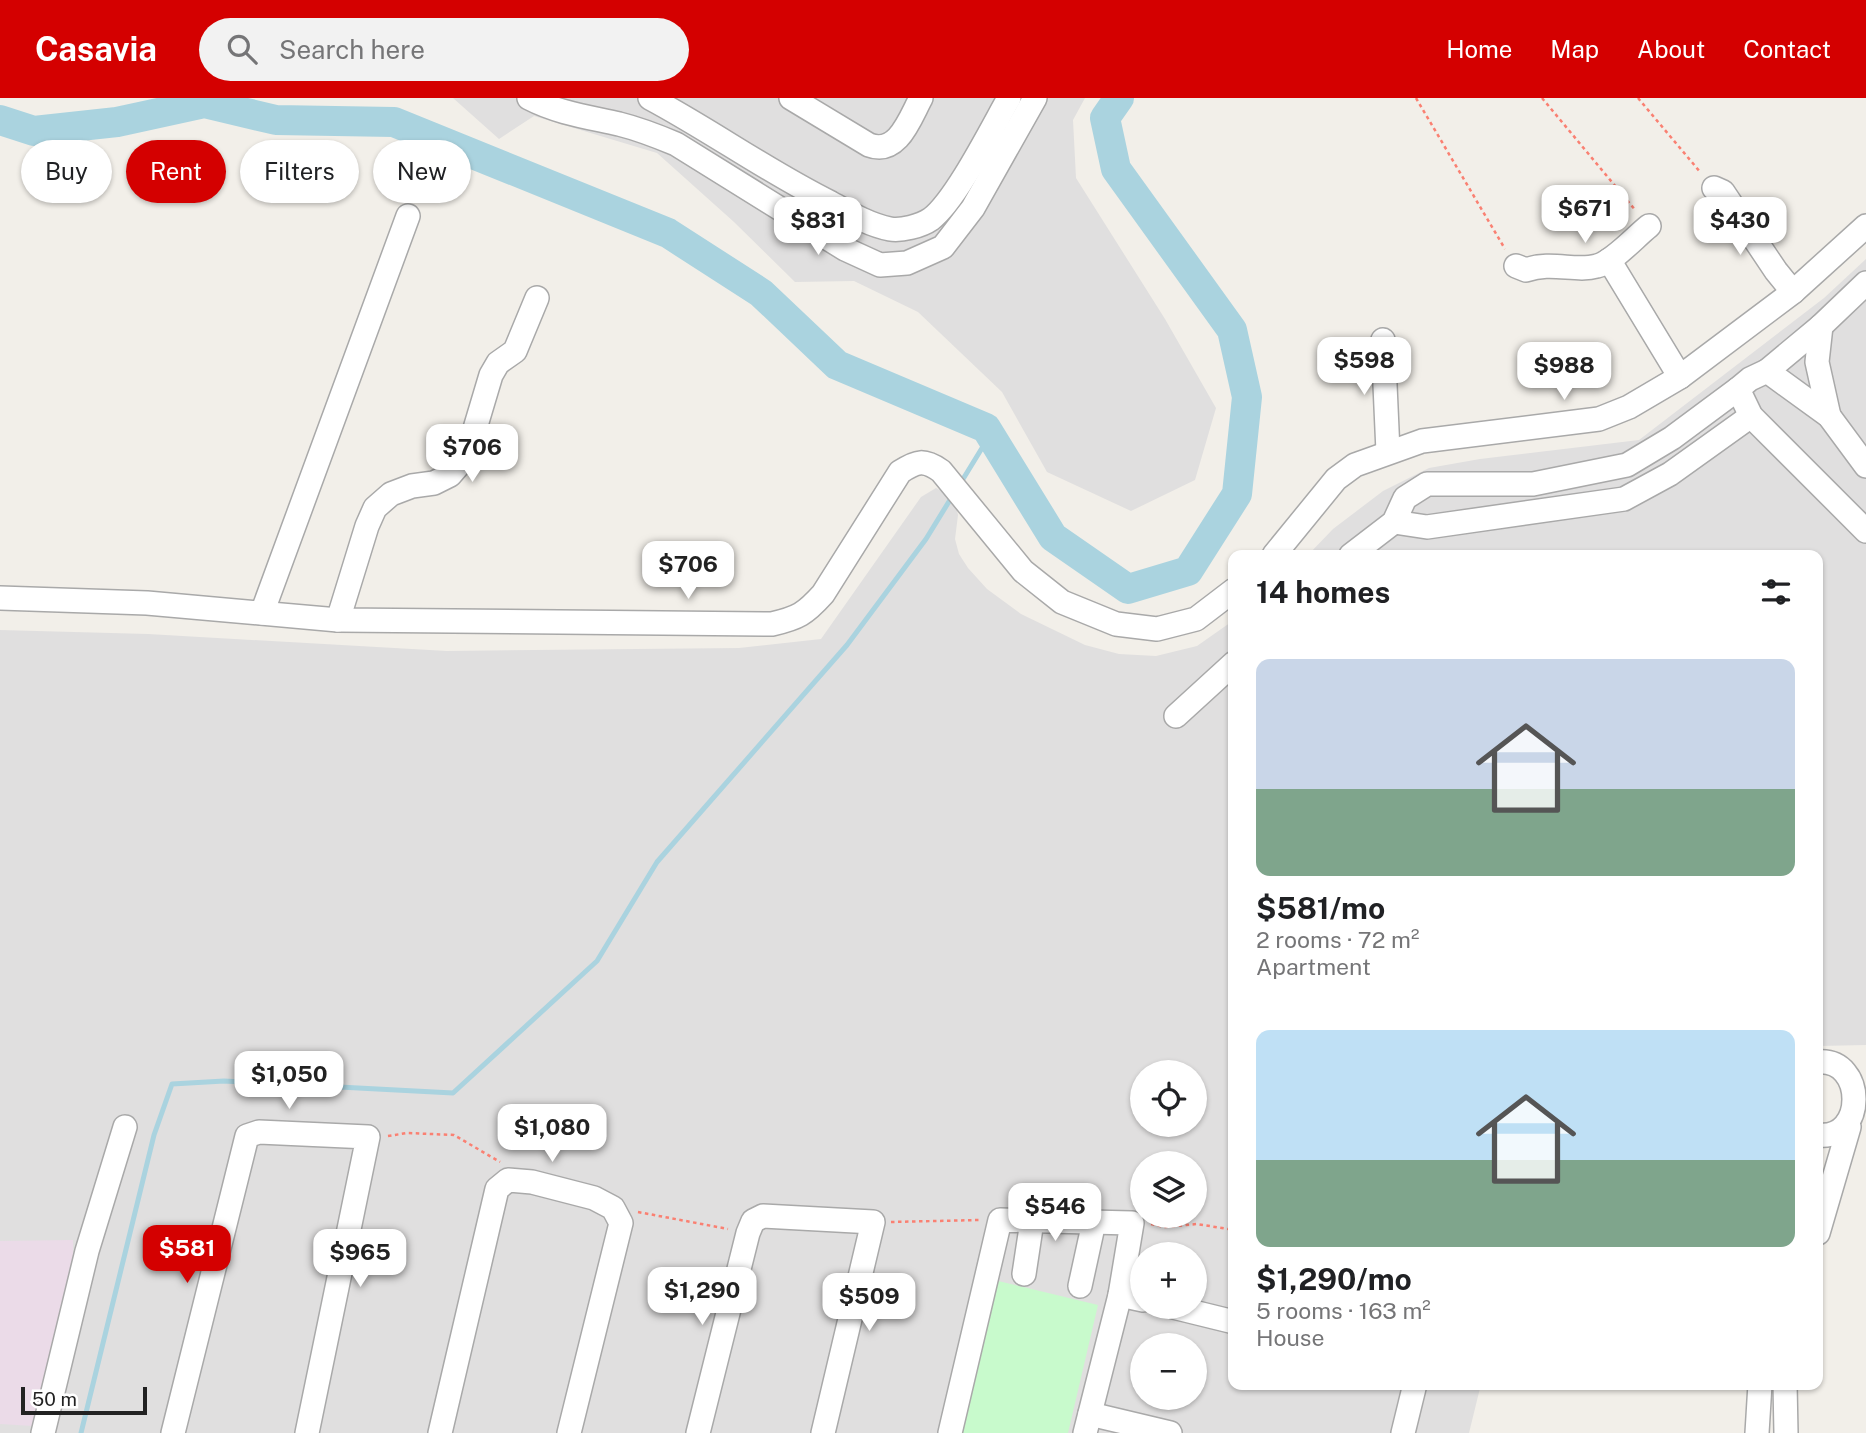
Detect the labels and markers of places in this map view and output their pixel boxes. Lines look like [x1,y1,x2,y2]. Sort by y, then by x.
pin: $671 [1544,186,1626,245]
pin: $831 [777,198,859,257]
pin: $430 [1699,198,1781,257]
pin: $598 [1323,338,1405,397]
pin: $988 [1523,342,1605,402]
pin: $706 [431,424,513,484]
pin: $706 [647,542,729,601]
pin: $1,050 [232,1052,346,1111]
pin: $1,080 [495,1104,609,1164]
pin: $546 [1014,1184,1096,1243]
pin: $581 [146,1226,228,1285]
pin: $965 [319,1230,401,1289]
pin: $1,290 [645,1268,759,1327]
pin: $509 [828,1274,910,1333]

